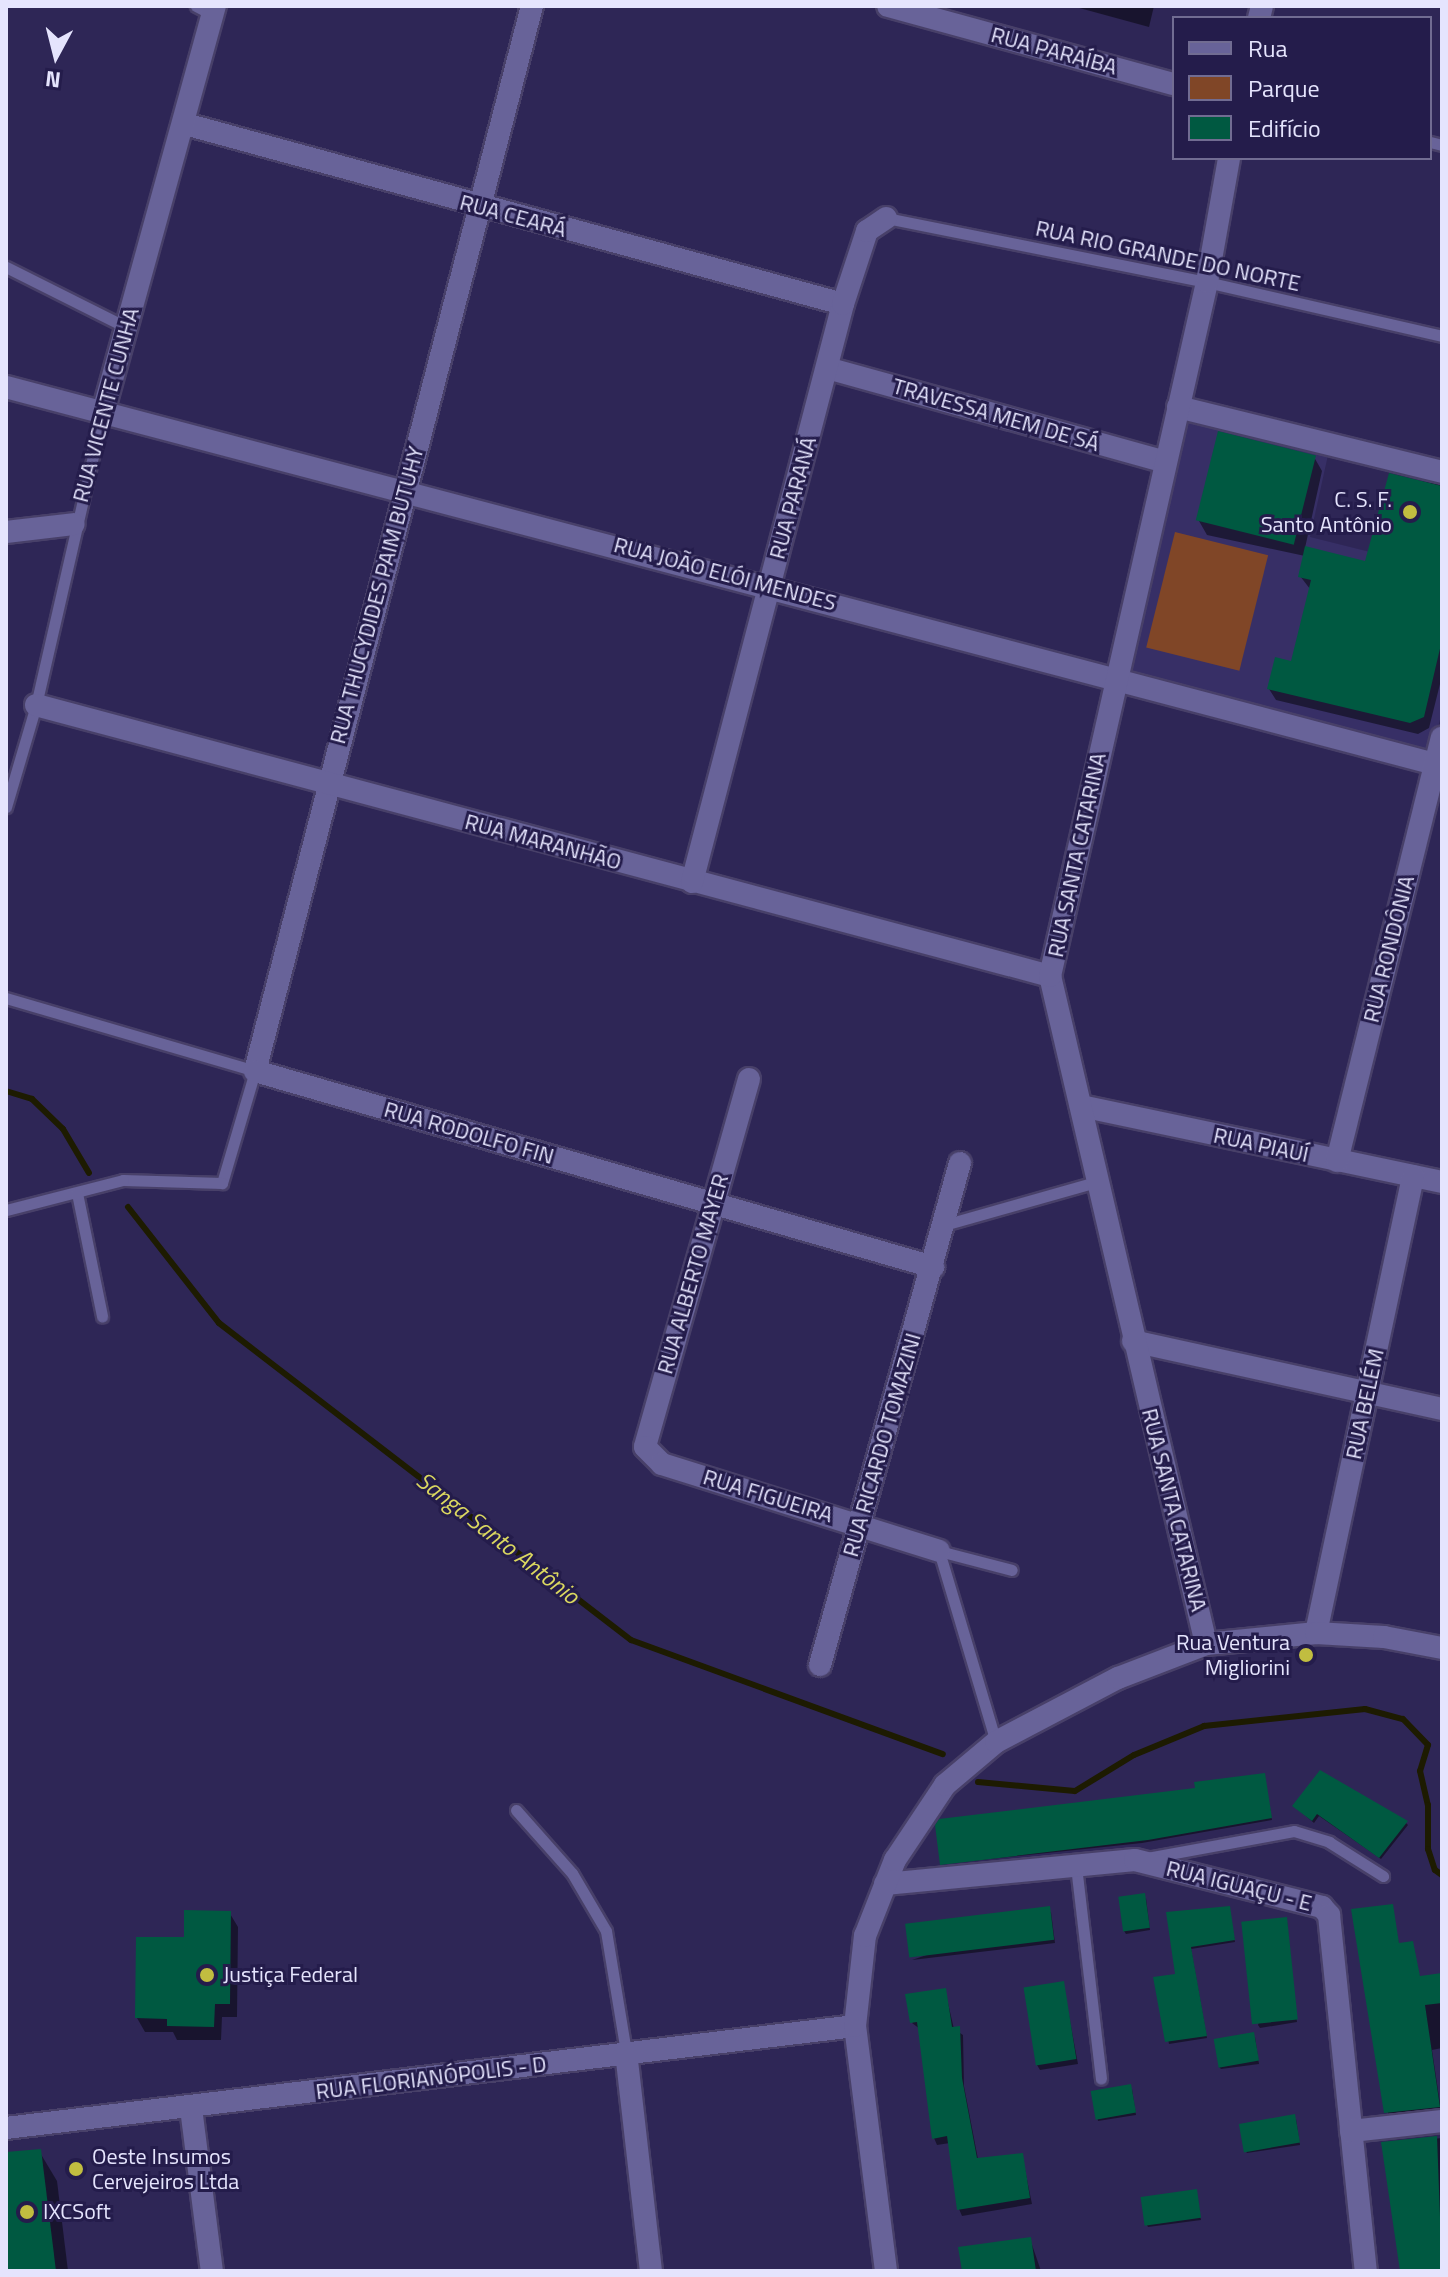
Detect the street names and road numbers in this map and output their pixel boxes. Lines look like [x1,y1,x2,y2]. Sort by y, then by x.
street label: RUA PARAÍBA [988,22,1120,80]
street label: RUA CEARÁ [457,189,569,243]
street label: RUA RIO GRANDE DO NORTE [1033,215,1303,297]
street label: RUA VICENTE CUNHA [67,305,145,505]
street label: TRAVESSA MEM DE SÁ [890,373,1102,457]
street label: RUA PARANÁ [764,434,822,562]
street label: RUA THUCYDIDES PAIM BUTUHY [325,443,429,747]
street label: RUA JOÃO ELÓI MENDES [611,532,839,616]
street label: RUA SANTA CATARINA [1042,750,1112,960]
street label: RUA MARANHÃO [462,808,624,876]
street label: RUA RONDÔNIA [1358,873,1420,1025]
street label: RUA RODOLFO FIN [381,1096,557,1170]
street label: RUA PIAUÍ [1211,1122,1311,1168]
street label: RUA ALBERTO MAYER [652,1171,734,1377]
street label: RUA RICARDO TOMAZINI [837,1330,927,1560]
street label: RUA BELÉM [1340,1346,1390,1462]
street label: RUA SANTA CATARINA [1136,1406,1212,1614]
street label: RUA FIGUEIRA [700,1464,836,1528]
street label: RUA IGUAÇU - E [1164,1855,1314,1917]
street label: RUA FLORIANÓPOLIS - D [314,2051,548,2105]

